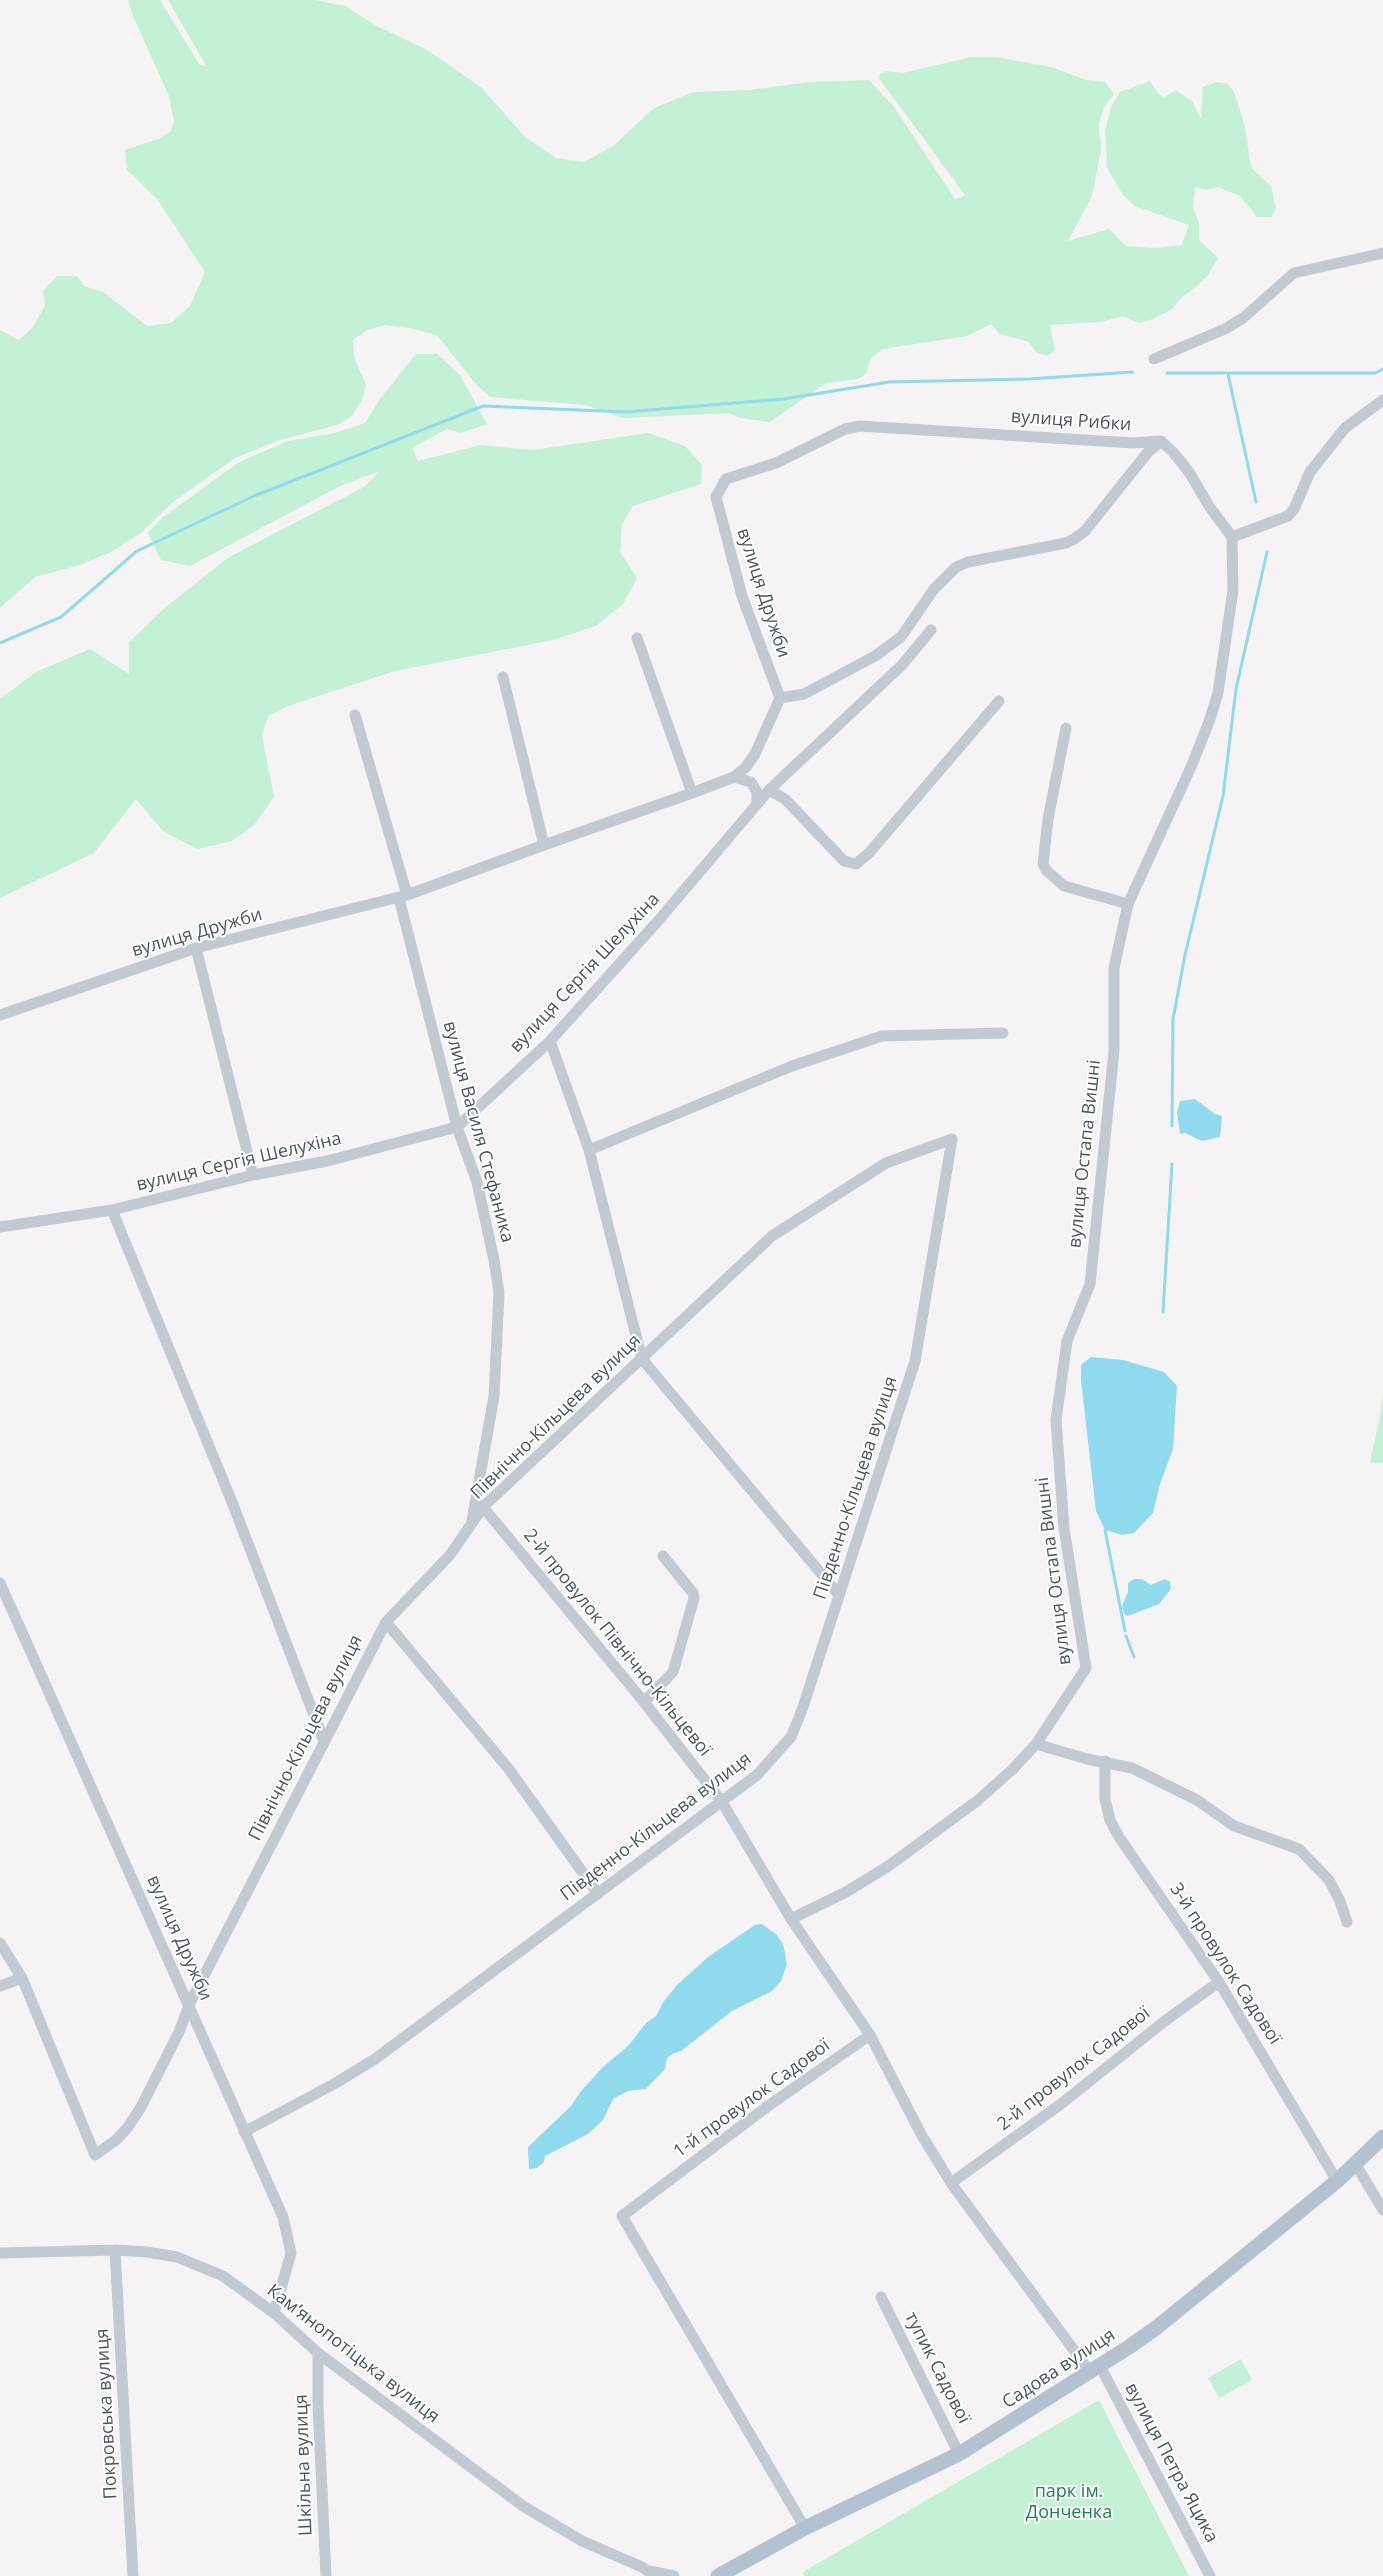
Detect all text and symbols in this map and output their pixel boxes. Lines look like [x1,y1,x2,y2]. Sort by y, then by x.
street label: вулиця Рибки [1010,406,1132,436]
street label: вулиця Дружби [732,526,794,660]
street label: вулиця Сергія Шелухіна [506,889,664,1057]
street label: вулиця Дружби [129,904,265,962]
street label: вулиця Василя Стефаника [438,1019,518,1245]
street label: вулиця Остапа Вишні [1064,1059,1106,1249]
street label: вулиця Сергія Шелухіна [134,1128,344,1196]
street label: Північно-Кільцева вулиця [466,1330,646,1504]
street label: Південно-Кільцева вулиця [810,1374,902,1602]
street label: вулиця Остапа Вишні [1032,1476,1076,1666]
street label: 2-й провулок Північно-Кільцевої [519,1525,715,1761]
street label: Північно-Кільцева вулиця [245,1632,367,1844]
street label: Південно-Кільцева вулиця [556,1748,756,1906]
street label: вулиця Дружби [142,1872,216,2004]
street label: 3-й провулок Садової [1165,1879,1285,2049]
street label: 2-й провулок Садової [993,2003,1155,2135]
street label: 1-й провулок Садової [670,2035,834,2163]
street label: Камʼянопотіцька вулиця [263,2280,443,2428]
street label: тупик Садової [900,2309,974,2427]
street label: Садова вулиця [999,2325,1119,2413]
street label: Покровська вулиця [92,2328,122,2500]
street label: вулиця Петра Яцика [1120,2379,1222,2547]
street label: Шкільна вулиця [291,2394,317,2536]
park label: парк ім. Донченка [1026,2481,1112,2524]

